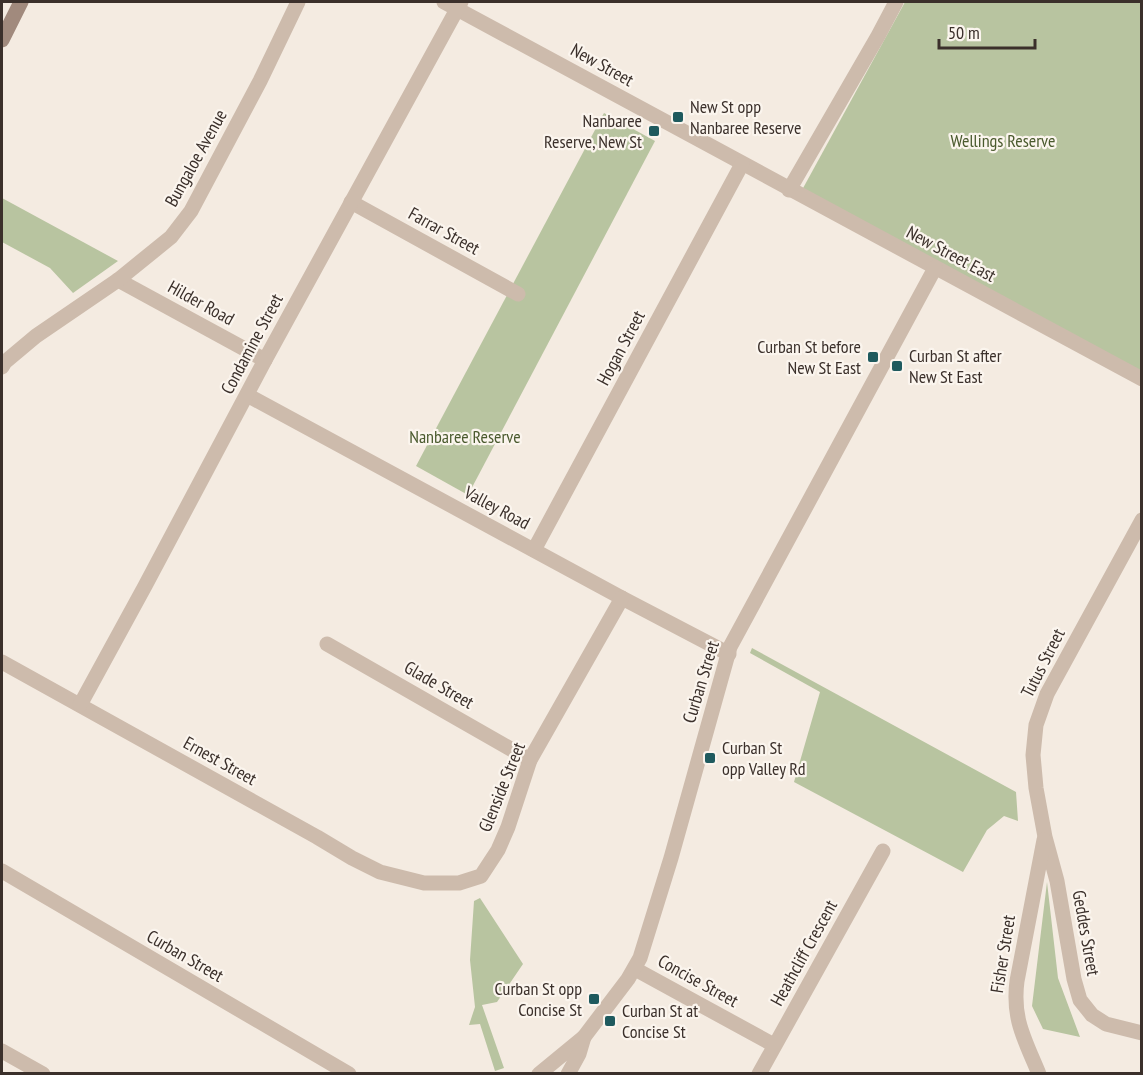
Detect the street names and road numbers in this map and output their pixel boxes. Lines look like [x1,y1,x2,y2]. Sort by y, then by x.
street label: New Street [567,38,638,91]
street label: Bungaloe Avenue [159,105,232,210]
street label: Farrar Street [405,202,484,259]
street label: New Street East [903,220,1000,287]
street label: Hilder Road [164,275,238,330]
street label: Condamine Street [215,290,288,398]
street label: Hogan Street [591,306,650,389]
street label: Valley Road [460,480,534,534]
street label: Tutus Street [1015,624,1070,701]
street label: Curban Street [677,638,724,726]
street label: Glade Street [400,655,478,714]
street label: Ernest Street [180,731,261,790]
street label: Glenside Street [473,739,530,835]
street label: Geddes Street [1068,888,1105,978]
street label: Heathcliff Crescent [765,896,842,1010]
street label: Fisher Street [985,913,1020,995]
street label: Curban Street [143,924,228,987]
street label: Concise Street [654,949,742,1012]

